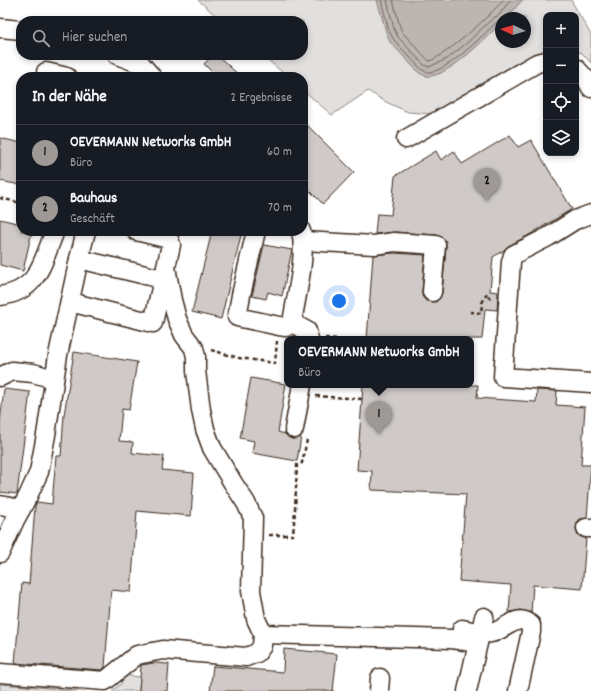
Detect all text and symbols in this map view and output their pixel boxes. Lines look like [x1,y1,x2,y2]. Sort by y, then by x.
north arrow [495,12,531,48]
map controls [543,12,579,156]
button: + [543,12,579,48]
search box [16,16,308,60]
icon: search [30,27,52,49]
text: Hier suchen [62,27,127,49]
button: − [543,48,579,84]
button: locate [543,84,579,120]
text: In der Nähe [32,86,107,110]
text: 2 Ergebnisse [231,89,292,108]
button: layers [543,120,579,156]
text: OEVERMANN Networks GmbH [70,132,231,154]
text: 1 [44,143,46,162]
text: 60 m [267,143,292,162]
text: Büro [70,154,92,173]
pin: 2 [474,168,500,201]
text: Bauhaus [70,188,117,210]
text: 2 [42,199,48,218]
text: 70 m [268,199,292,218]
text: Geschäft [70,210,115,229]
your location [329,291,349,311]
popup [284,336,474,388]
text: OEVERMANN Networks GmbH [298,342,460,364]
text: Büro [298,364,321,383]
pin: 1 [366,401,392,434]

